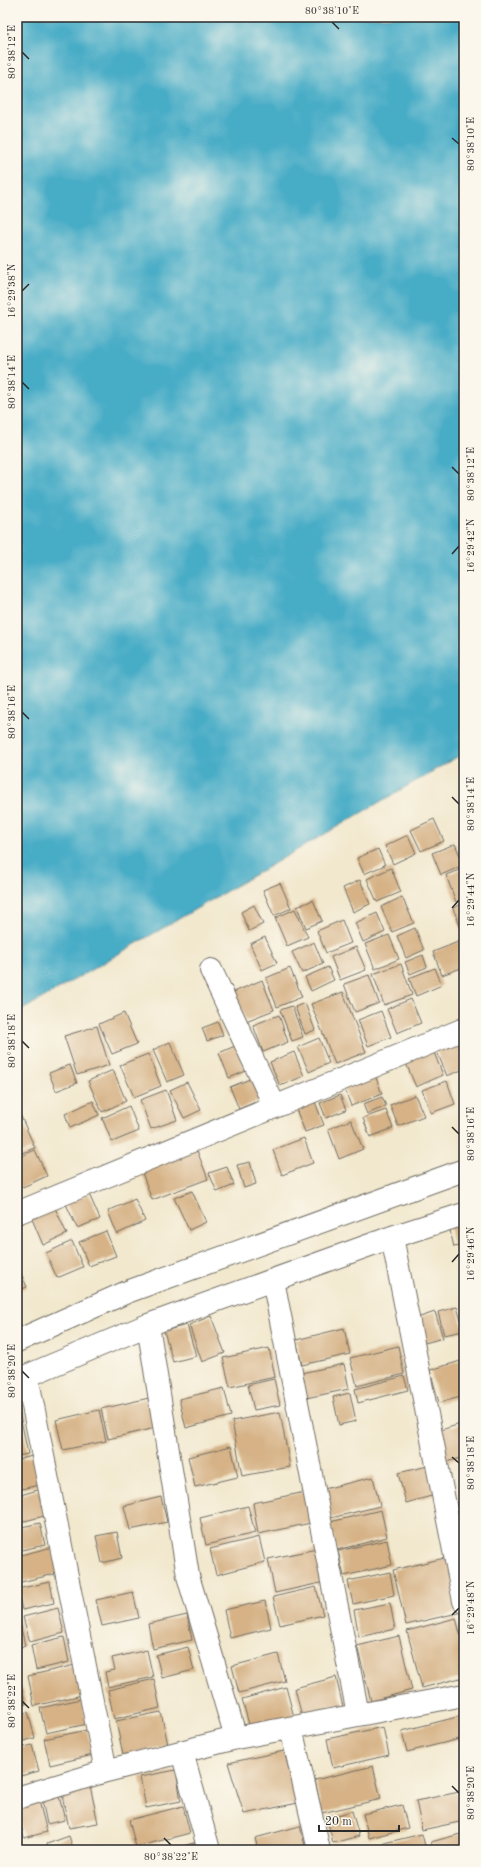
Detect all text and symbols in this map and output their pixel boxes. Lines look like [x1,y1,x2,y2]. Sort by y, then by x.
text: 80°38'10"E [305,6,359,16]
text: 80°38'12"E [7,25,17,79]
text: 80°38'10"E [466,117,476,171]
text: 16°29'38"N [7,263,17,318]
text: 80°38'14"E [7,355,17,409]
text: 80°38'12"E [466,447,476,501]
text: 16°29'42"N [466,518,476,573]
text: 80°38'16"E [7,685,17,739]
text: 80°38'14"E [466,777,476,831]
text: 16°29'44"N [466,872,476,927]
text: 80°38'18"E [7,1014,17,1068]
text: 80°38'16"E [466,1107,476,1161]
text: 16°29'46"N [466,1226,476,1281]
text: 80°38'20"E [7,1344,17,1398]
text: 80°38'18"E [466,1436,476,1490]
text: 16°29'48"N [466,1580,476,1635]
text: 80°38'22"E [7,1674,17,1728]
text: 80°38'20"E [466,1766,476,1820]
scale bar [319,1807,399,1833]
text: 20 m [325,1816,352,1828]
text: 80°38'22"E [144,1852,198,1862]

